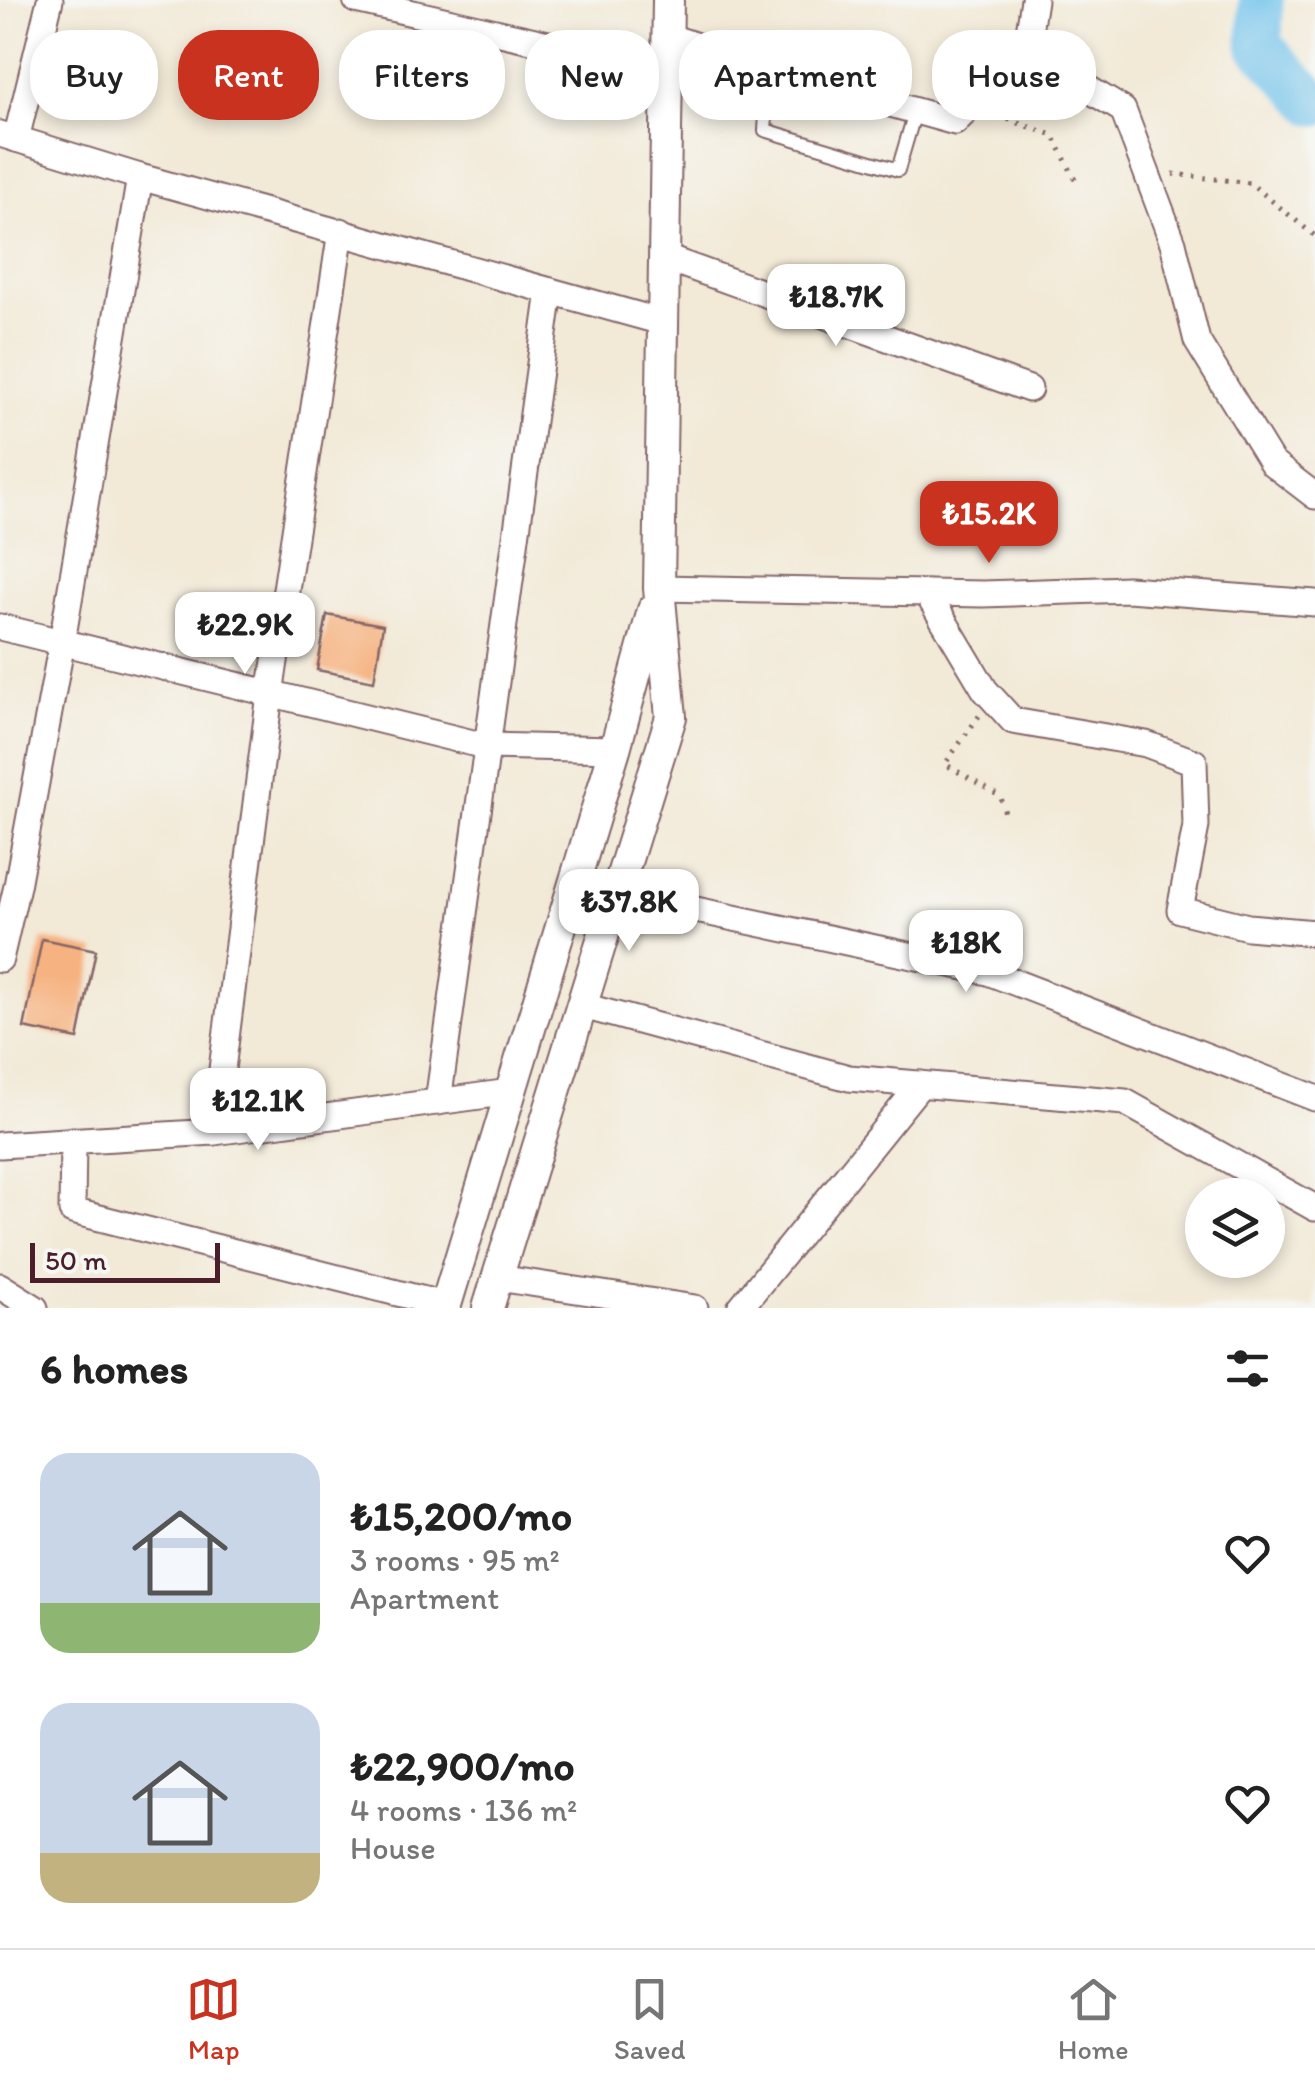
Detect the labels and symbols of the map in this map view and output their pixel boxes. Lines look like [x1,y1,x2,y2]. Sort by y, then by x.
pin: ₺18.7K [755,264,917,349]
pin: ₺15.2K [908,481,1070,566]
pin: ₺22.9K [164,592,326,677]
pin: ₺37.8K [548,869,710,954]
pin: ₺18K [907,910,1025,995]
pin: ₺12.1K [177,1068,339,1153]
scale bar [30,1238,220,1282]

